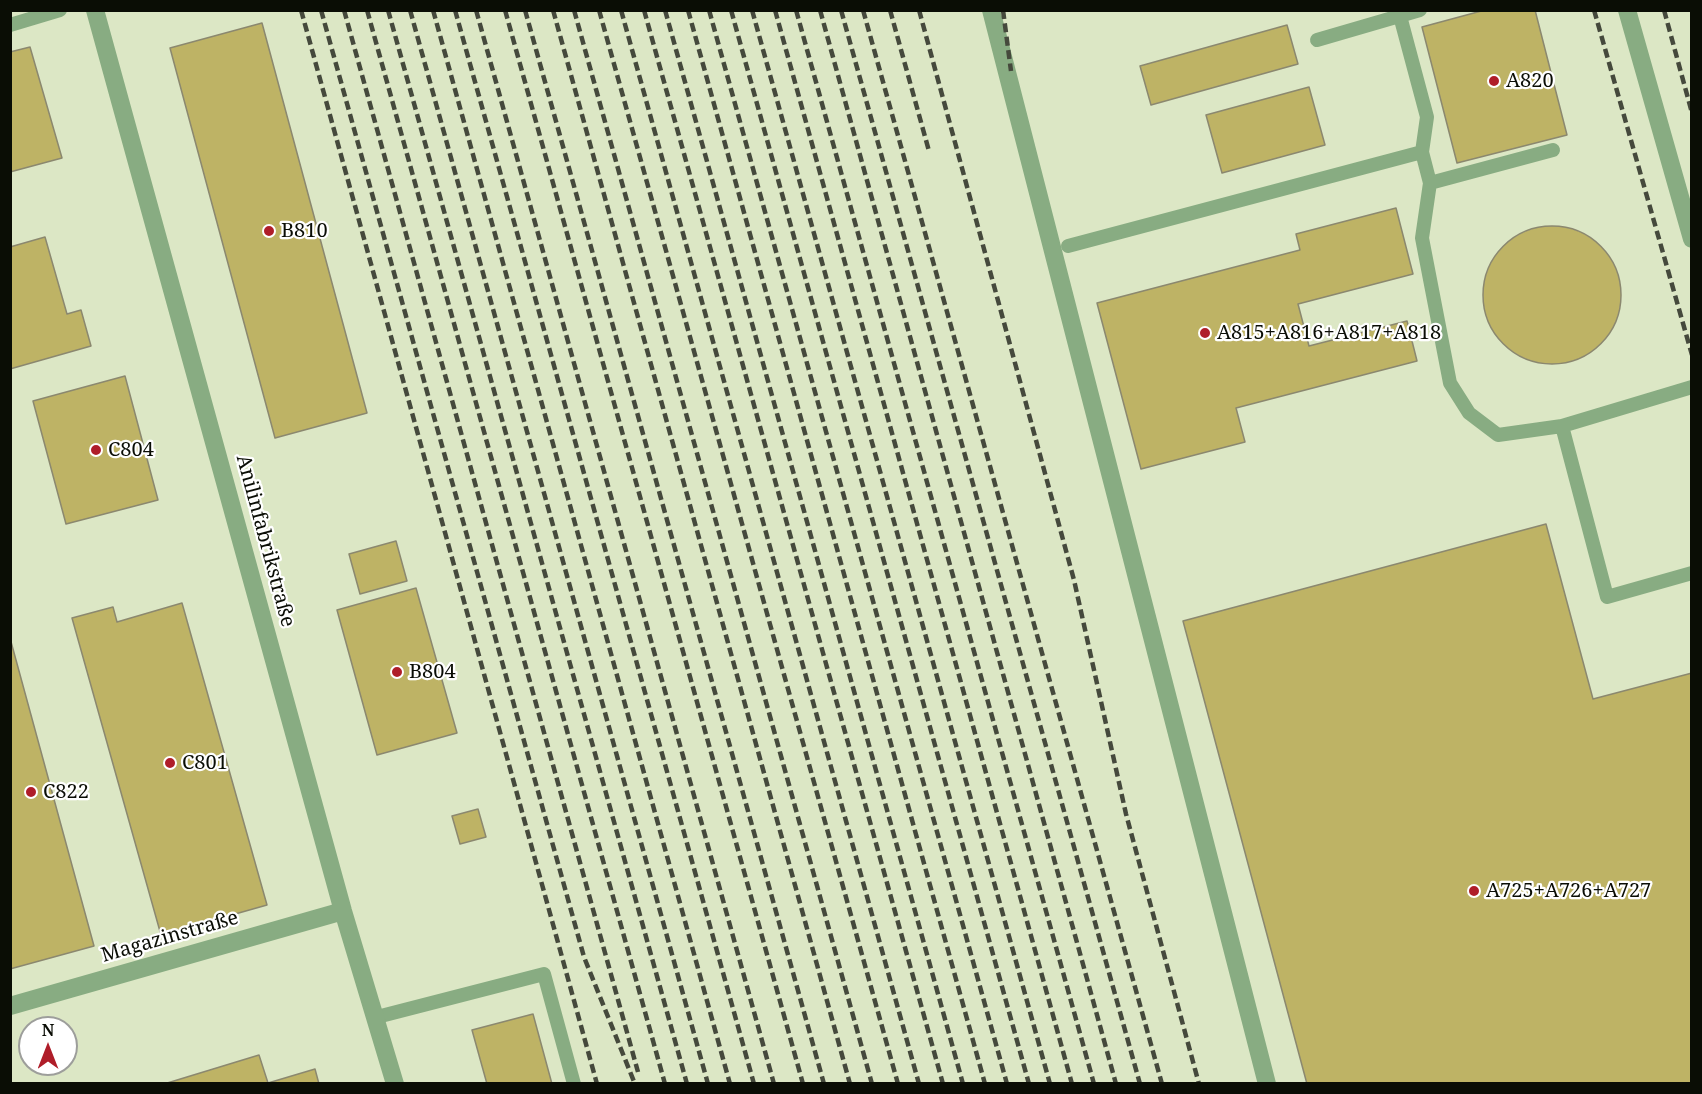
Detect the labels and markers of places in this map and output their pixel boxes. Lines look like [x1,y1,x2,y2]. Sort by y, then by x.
place label: A820 [1506,69,1554,93]
marker: A820 [1487,74,1501,88]
place label: B810 [281,219,328,243]
marker: B810 [262,224,276,238]
place label: A815+A816+A817+A818 [1217,321,1441,345]
marker: A815+A816+A817+A818 [1198,326,1212,340]
place label: C804 [108,438,154,462]
marker: C804 [89,443,103,457]
place label: B804 [409,660,456,684]
marker: B804 [390,665,404,679]
place label: C801 [182,751,228,775]
marker: C801 [163,756,177,770]
place label: C822 [43,780,89,804]
marker: C822 [24,785,38,799]
place label: A725+A726+A727 [1486,879,1651,903]
marker: A725+A726+A727 [1467,884,1481,898]

